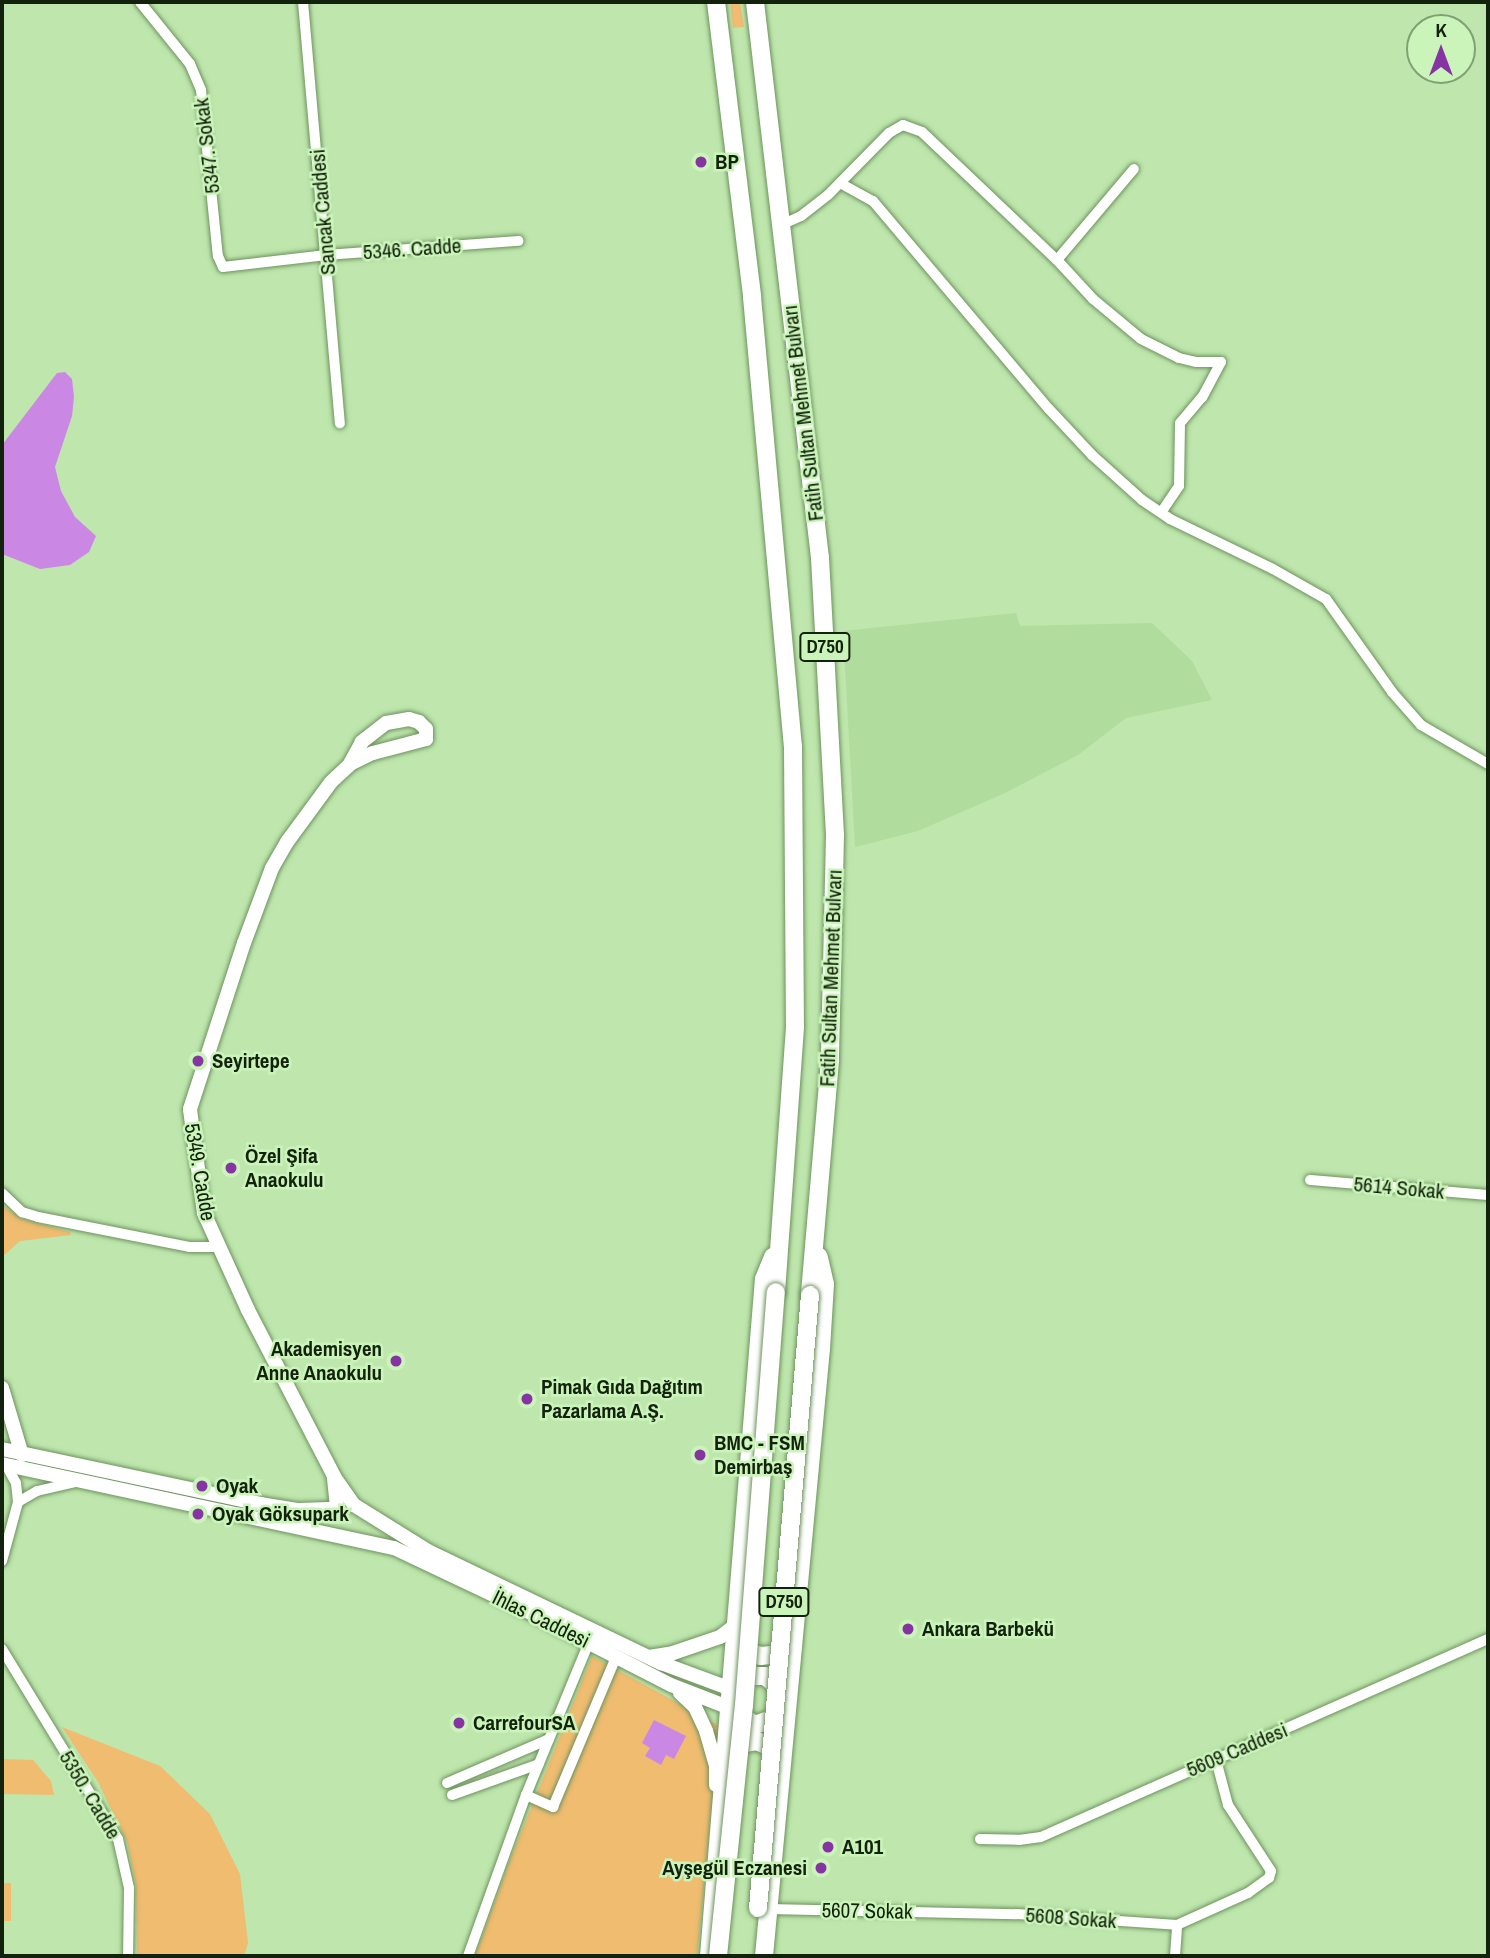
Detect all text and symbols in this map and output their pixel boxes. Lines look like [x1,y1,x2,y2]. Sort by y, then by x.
north arrow [1406,14,1476,84]
text: K [1435,17,1447,43]
street label: 5347. Sokak [189,97,225,195]
street label: Sancak Caddesi [305,148,341,276]
place label: BP [715,149,739,175]
marker: BP [693,154,709,170]
street label: 5346. Cadde [362,233,462,265]
street label: Fatih Sultan Mehmet Bulvarı [777,304,829,522]
road number: D750 [799,632,851,662]
street label: Fatih Sultan Mehmet Bulvarı [815,869,847,1087]
place label: Seyirtepe [212,1048,290,1074]
marker: Seyirtepe [190,1053,206,1069]
street label: 5349. Cadde [179,1121,221,1223]
place label: Özel Şifa Anaokulu [245,1143,323,1193]
marker: Özel Şifa Anaokulu [223,1160,239,1176]
street label: 5614 Sokak [1353,1171,1445,1205]
place label: Akademisyen Anne Anaokulu [256,1336,382,1386]
marker: Akademisyen Anne Anaokulu [388,1353,404,1369]
place label: Pimak Gıda Dağıtım Pazarlama A.Ş. [541,1374,703,1424]
marker: Pimak Gıda Dağıtım Pazarlama A.Ş. [519,1391,535,1407]
place label: BMC - FSM Demirbaş [714,1430,805,1480]
marker: BMC - FSM Demirbaş [692,1447,708,1463]
place label: Oyak [216,1473,258,1499]
marker: Oyak [194,1478,210,1494]
place label: Oyak Göksupark [212,1501,349,1527]
marker: Oyak Göksupark [190,1506,206,1522]
street label: İhlas Caddesi [488,1585,594,1653]
road number: D750 [758,1586,810,1618]
place label: Ankara Barbekü [922,1616,1054,1642]
marker: Ankara Barbekü [900,1621,916,1637]
place label: CarrefourSA [473,1710,575,1736]
marker: CarrefourSA [451,1715,467,1731]
street label: 5609 Caddesi [1183,1717,1291,1783]
street label: 5350. Cadde [54,1746,126,1844]
place label: A101 [842,1834,883,1860]
marker: A101 [820,1839,836,1855]
place label: Ayşegül Eczanesi [662,1855,807,1881]
marker: Ayşegül Eczanesi [813,1860,829,1876]
street label: 5607 Sokak [821,1898,913,1924]
street label: 5608 Sokak [1025,1902,1117,1934]

